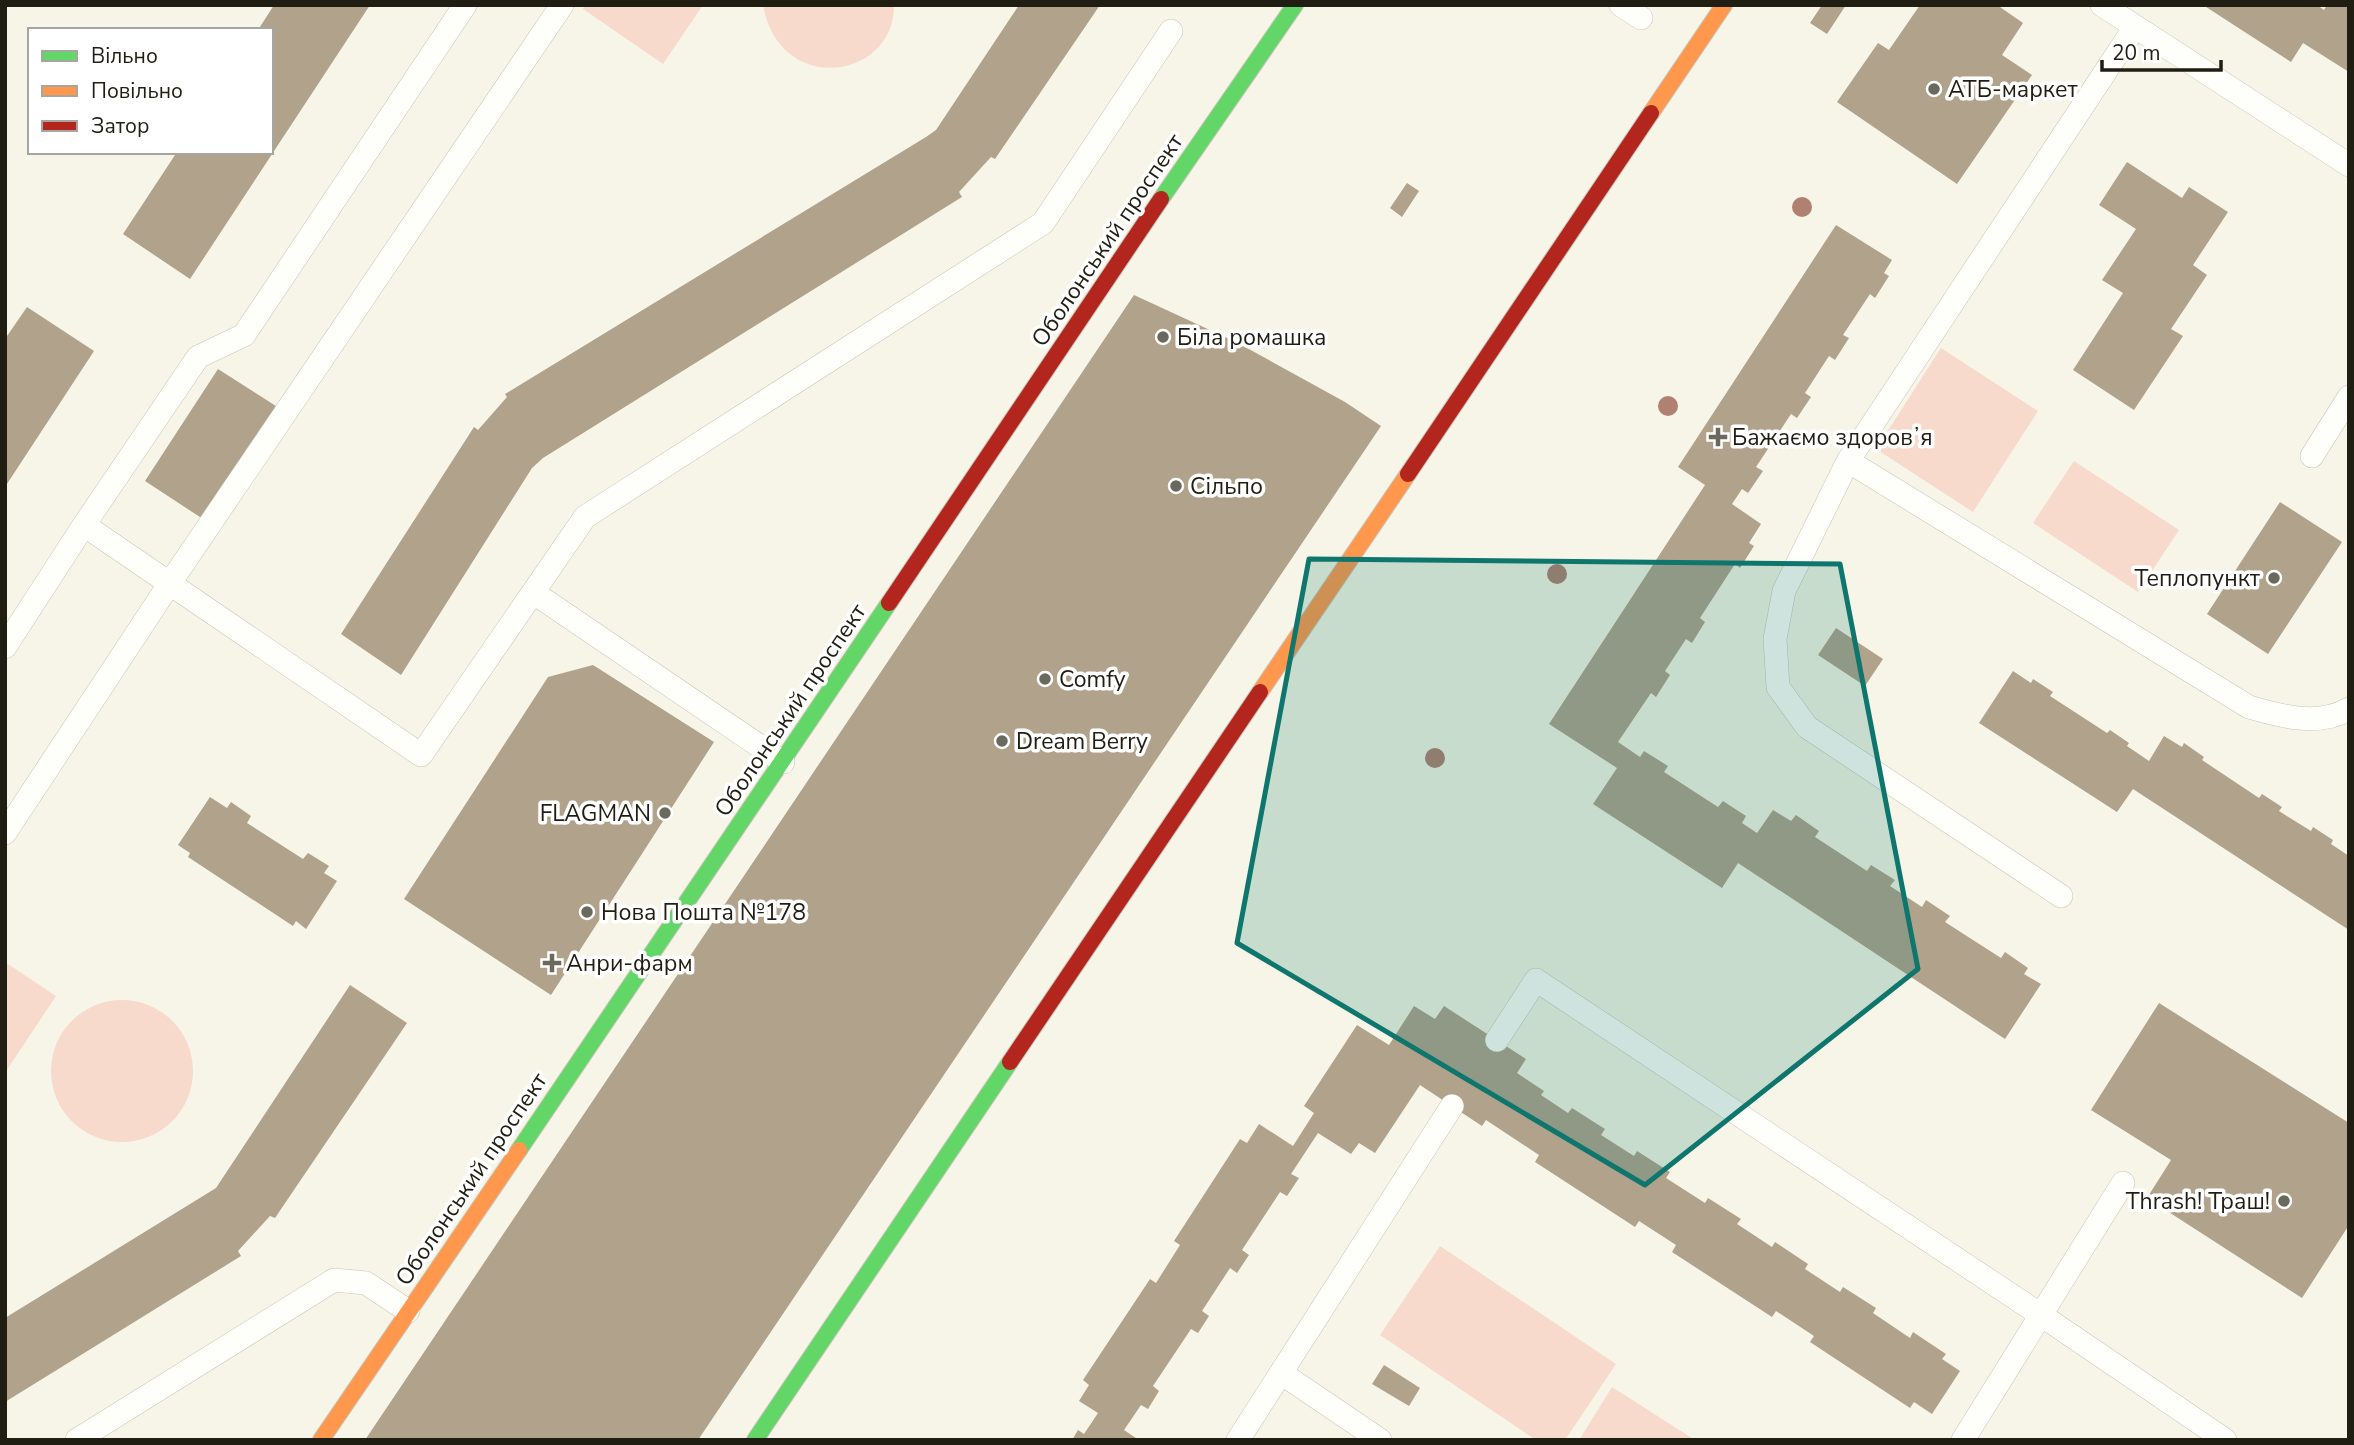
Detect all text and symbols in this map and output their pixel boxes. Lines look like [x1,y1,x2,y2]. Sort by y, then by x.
legend [28,28,273,154]
scale bar [2102,28,2221,72]
text: 20 m [2112,39,2161,67]
text: Вільно [91,42,158,70]
place label: АТБ-маркет [1948,74,2078,105]
text: Повільно [91,77,183,105]
marker: АТБ-маркет [1926,81,1942,97]
text: Затор [91,112,149,140]
street label: Оболонський проспект [1025,127,1191,353]
place label: Біла ромашка [1177,322,1326,353]
marker: Біла ромашка [1155,329,1171,345]
place label: Бажаємо здоровʼя [1732,422,1933,453]
marker: Бажаємо здоровʼя [1710,429,1726,445]
place label: Сільпо [1190,471,1263,502]
marker: Сільпо [1168,478,1184,494]
place label: Теплопункт [2134,563,2261,594]
marker: Теплопункт [2266,570,2282,586]
street label: Оболонський проспект [708,597,874,823]
place label: Comfy [1059,664,1126,695]
marker: Comfy [1037,671,1053,687]
place label: Dream Berry [1016,726,1148,757]
marker: Dream Berry [994,733,1010,749]
place label: FLAGMAN [540,798,651,829]
marker: FLAGMAN [657,805,673,821]
place label: Нова Пошта №178 [601,897,806,928]
marker: Нова Пошта №178 [579,904,595,920]
place label: Анри-фарм [566,948,693,979]
marker: Анри-фарм [544,955,560,971]
street label: Оболонський проспект [389,1066,555,1292]
place label: Thrash! Траш! [2126,1186,2270,1217]
marker: Thrash! Траш! [2276,1193,2292,1209]

